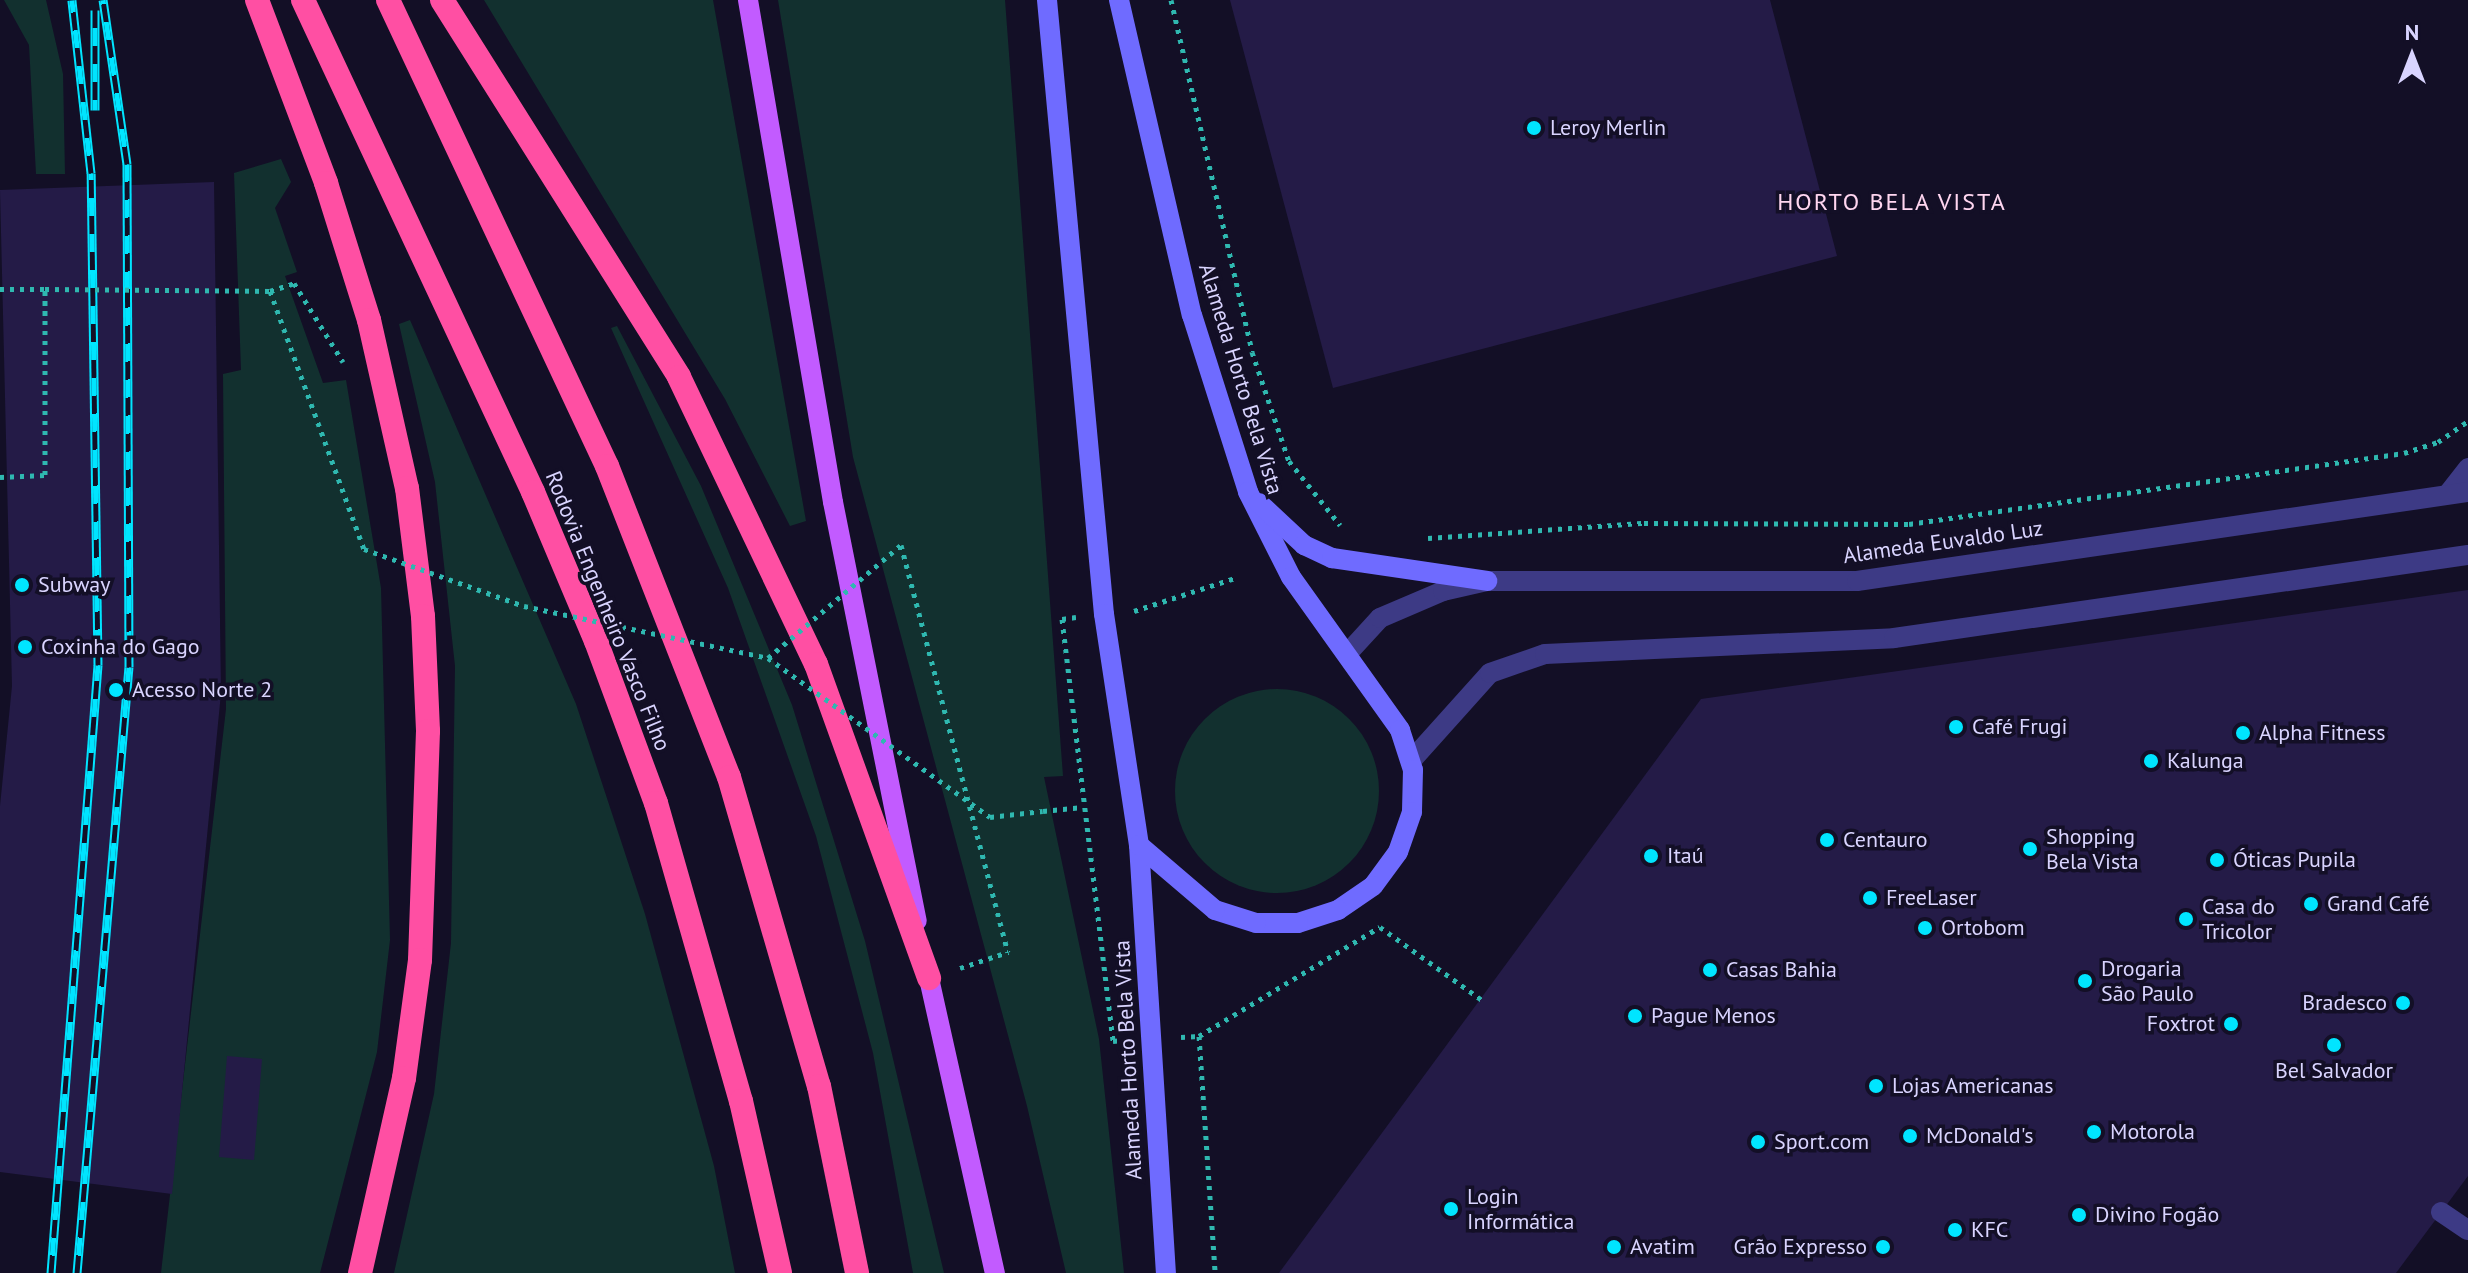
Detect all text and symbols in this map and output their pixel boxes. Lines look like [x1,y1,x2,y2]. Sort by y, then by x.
north arrow [2372,16,2452,96]
text: N [2405,18,2419,46]
place label: Leroy Merlin [1550,115,1667,141]
marker: Leroy Merlin [1525,119,1543,137]
district label: HORTO BELA VISTA [1776,188,2008,216]
street label: Alameda Horto Bela Vista [1193,260,1289,498]
street label: Rodovia Engenheiro Vasco Filho [540,467,676,755]
street label: Alameda Euvaldo Luz [1841,515,2045,569]
place label: Subway [38,572,111,598]
marker: Subway [13,576,31,594]
place label: Coxinha do Gago [41,634,200,660]
marker: Coxinha do Gago [16,638,34,656]
place label: Acesso Norte 2 [132,677,272,703]
marker: Acesso Norte 2 [107,681,125,699]
place label: Café Frugi [1972,714,2067,740]
marker: Café Frugi [1947,718,1965,736]
place label: Alpha Fitness [2259,720,2385,746]
marker: Alpha Fitness [2234,724,2252,742]
place label: Kalunga [2167,748,2244,774]
marker: Kalunga [2142,752,2160,770]
place label: Shopping Bela Vista [2046,823,2139,874]
place label: Centauro [1843,827,1928,853]
marker: Centauro [1818,831,1836,849]
marker: Shopping Bela Vista [2021,840,2039,858]
place label: Itaú [1667,843,1704,869]
marker: Itaú [1642,847,1660,865]
place label: Óticas Pupila [2233,847,2356,873]
marker: Óticas Pupila [2208,851,2226,869]
place label: FreeLaser [1886,885,1977,911]
marker: FreeLaser [1861,889,1879,907]
place label: Grand Café [2327,891,2430,917]
place label: Casa do Tricolor [2202,893,2275,944]
marker: Grand Café [2302,895,2320,913]
marker: Casa do Tricolor [2177,910,2195,928]
place label: Ortobom [1941,915,2025,941]
marker: Ortobom [1916,919,1934,937]
street label: Alameda Horto Bela Vista [1109,939,1147,1181]
place label: Drogaria São Paulo [2101,955,2194,1006]
place label: Casas Bahia [1726,957,1837,983]
marker: Casas Bahia [1701,961,1719,979]
marker: Drogaria São Paulo [2076,972,2094,990]
place label: Bradesco [2302,990,2387,1016]
marker: Bradesco [2394,994,2412,1012]
place label: Pague Menos [1651,1003,1776,1029]
marker: Pague Menos [1626,1007,1644,1025]
place label: Foxtrot [2147,1011,2215,1037]
marker: Foxtrot [2222,1015,2240,1033]
marker: Bel Salvador [2325,1036,2343,1054]
place label: Bel Salvador [2275,1058,2393,1084]
place label: Lojas Americanas [1892,1073,2054,1099]
marker: Lojas Americanas [1867,1077,1885,1095]
place label: Motorola [2110,1119,2195,1145]
place label: McDonald's [1926,1123,2033,1149]
marker: Motorola [2085,1123,2103,1141]
marker: McDonald's [1901,1127,1919,1145]
place label: Sport.com [1774,1129,1869,1155]
marker: Sport.com [1749,1133,1767,1151]
place label: Login Informática [1467,1183,1574,1234]
marker: Login Informática [1442,1200,1460,1218]
place label: Divino Fogão [2095,1202,2219,1228]
marker: Divino Fogão [2070,1206,2088,1224]
place label: KFC [1971,1217,2008,1243]
marker: KFC [1946,1221,1964,1239]
place label: Avatim [1630,1234,1695,1260]
place label: Grão Expresso [1733,1234,1867,1260]
marker: Avatim [1605,1238,1623,1256]
marker: Grão Expresso [1874,1238,1892,1256]

